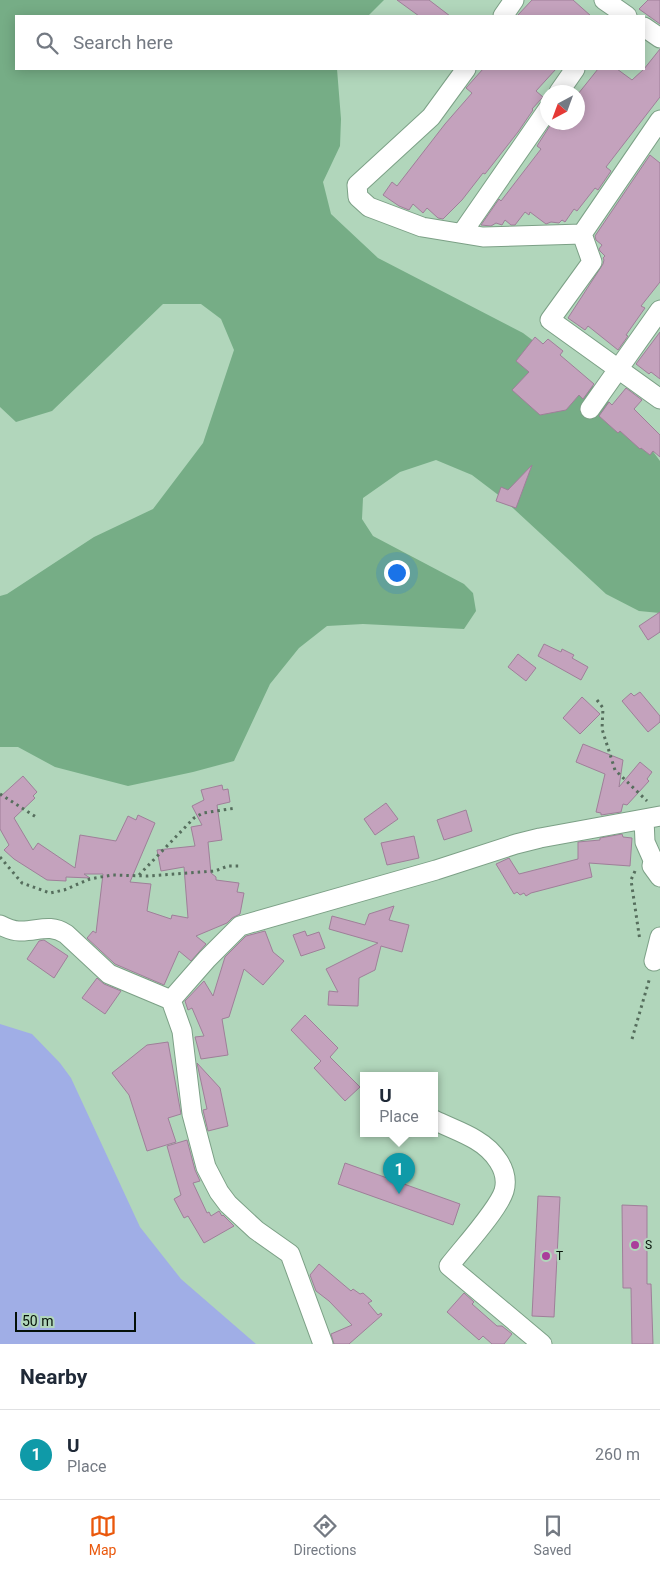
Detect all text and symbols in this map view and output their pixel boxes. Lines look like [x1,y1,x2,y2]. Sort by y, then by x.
search box [15,15,645,70]
icon: search [33,29,61,57]
text: Search here [73,31,173,54]
north arrow [540,85,585,130]
your location [384,560,410,586]
popup [360,1072,438,1137]
text: U [379,1084,392,1107]
text: Place [379,1107,419,1126]
pin: 1 [383,1153,415,1194]
place label: S [645,1238,652,1252]
marker: S [629,1239,641,1251]
place label: T [556,1249,563,1263]
marker: T [540,1250,552,1262]
scale bar [15,1309,136,1332]
text: 50 m [22,1313,54,1329]
text: Nearby [20,1365,87,1389]
text: U [67,1434,80,1457]
text: 1 [31,1445,41,1464]
text: 260 m [595,1445,640,1464]
text: Place [67,1457,107,1476]
tab: Map [89,1512,117,1558]
tab: Directions [294,1512,357,1558]
tab: Saved [534,1512,571,1558]

